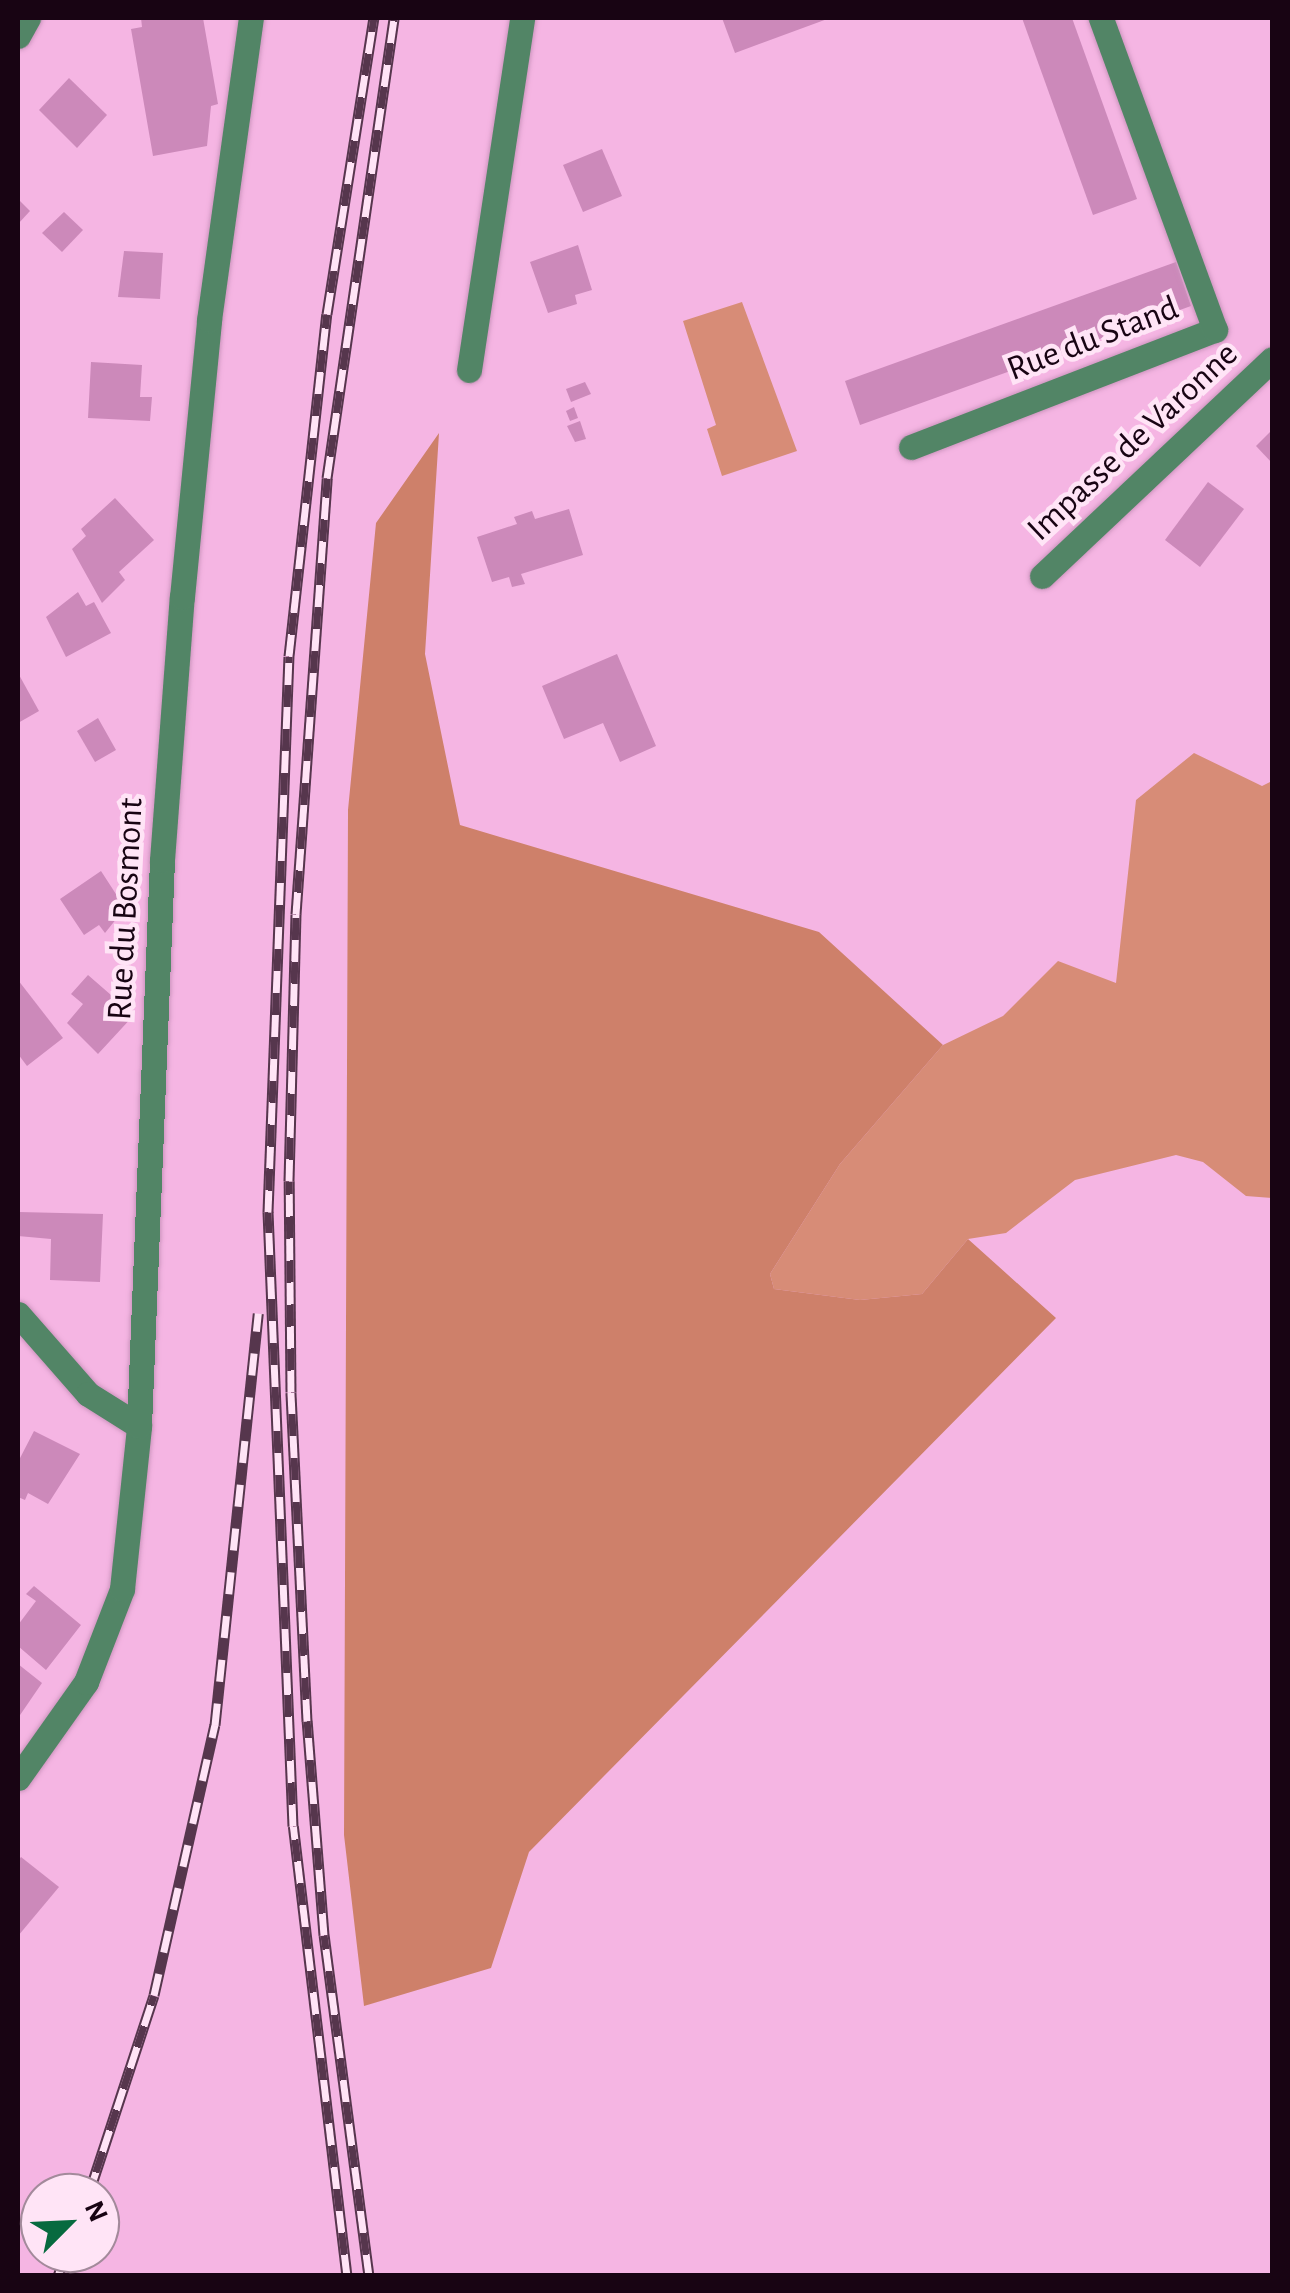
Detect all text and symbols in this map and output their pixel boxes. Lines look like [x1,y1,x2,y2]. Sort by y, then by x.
street label: Rue du Stand [1001,287,1185,391]
street label: Impasse de Varonne [1019,334,1247,550]
street label: Rue du Bosmont [99,797,153,1021]
north arrow [20,2173,120,2273]
text: N [79,2197,112,2226]

